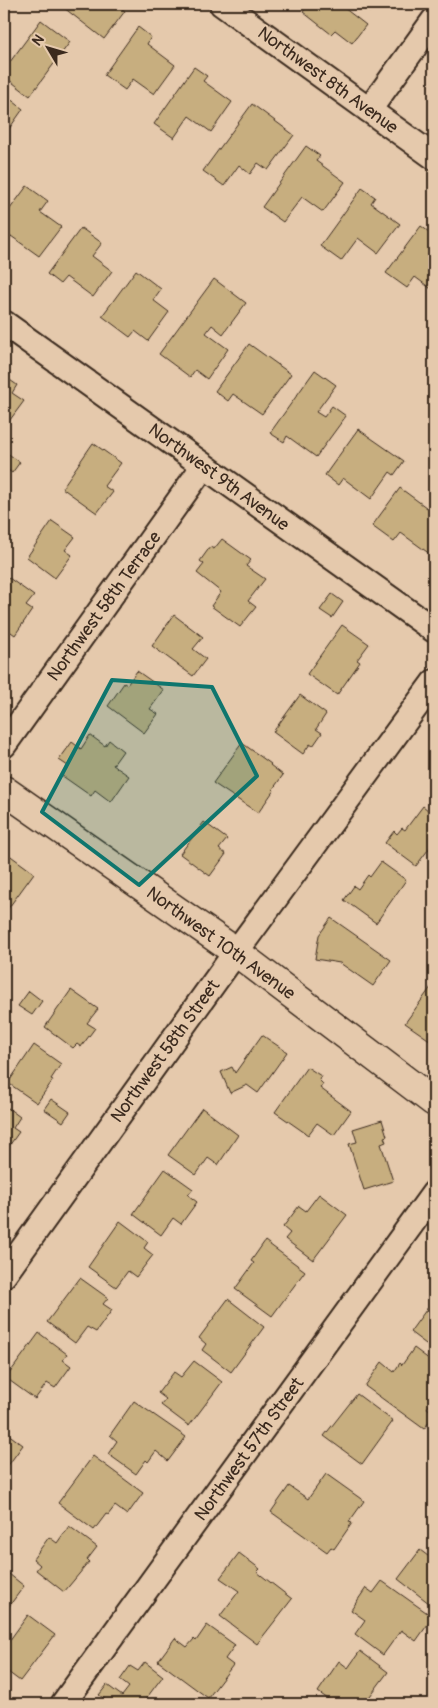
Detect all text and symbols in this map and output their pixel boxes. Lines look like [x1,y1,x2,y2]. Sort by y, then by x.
north arrow [22,22,72,72]
street label: Northwest 8th Avenue [253,22,403,139]
text: N [29,31,48,49]
street label: Northwest 9th Avenue [144,419,294,536]
street label: Northwest 58th Terrace [42,527,167,686]
street label: Northwest 10th Avenue [142,882,300,1005]
street label: Northwest 58th Street [106,975,226,1127]
street label: Northwest 57th Street [190,1372,310,1526]

